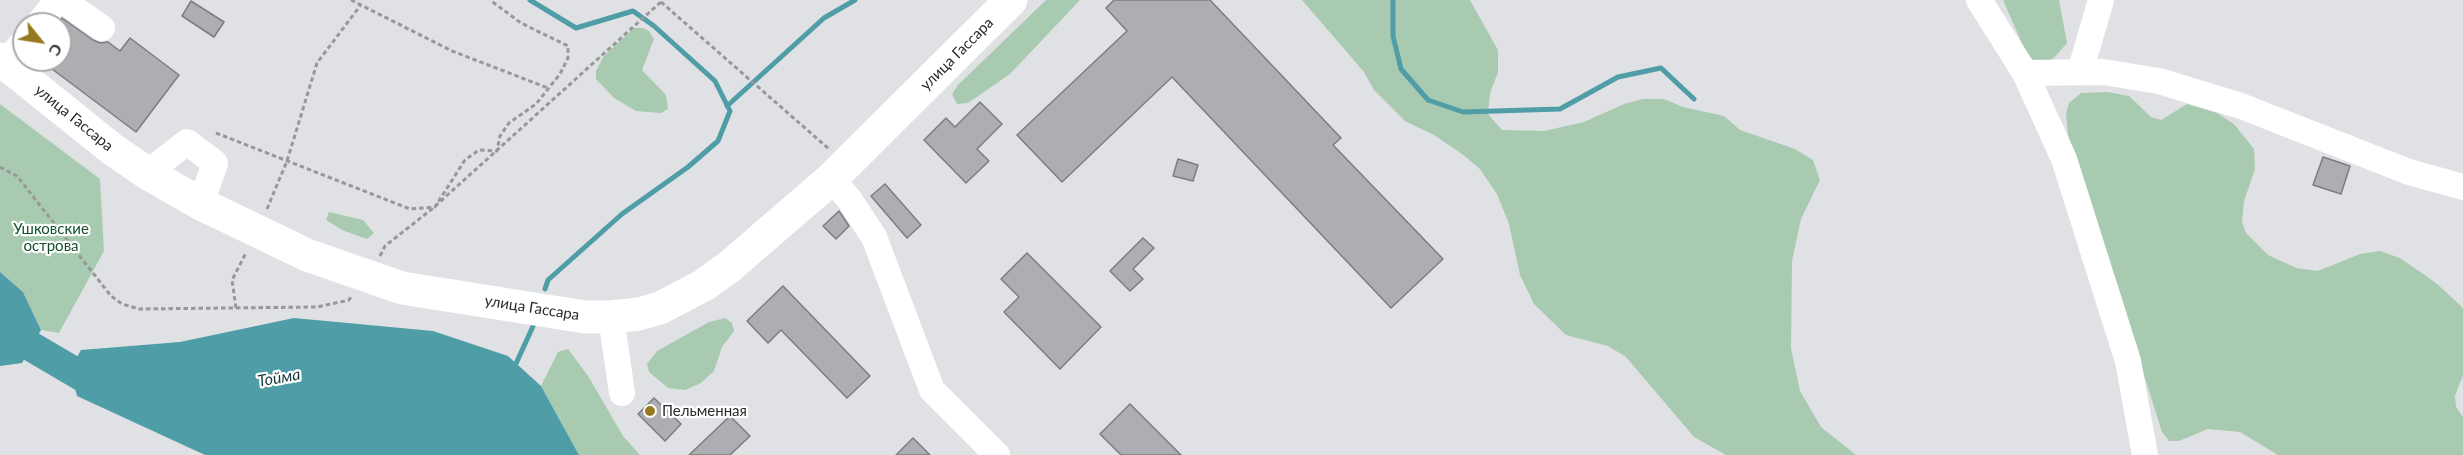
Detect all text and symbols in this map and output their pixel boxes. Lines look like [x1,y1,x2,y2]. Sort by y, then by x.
north arrow [12,12,72,72]
street label: улица Гассара [917,14,997,94]
text: С [45,41,67,60]
street label: улица Гассара [31,81,117,155]
park label: Ушковские острова [13,220,89,255]
street label: улица Гассара [483,292,581,324]
water label: Тойма [256,365,302,391]
place label: Пельменная [662,402,747,420]
marker: Пельменная [643,404,657,418]

